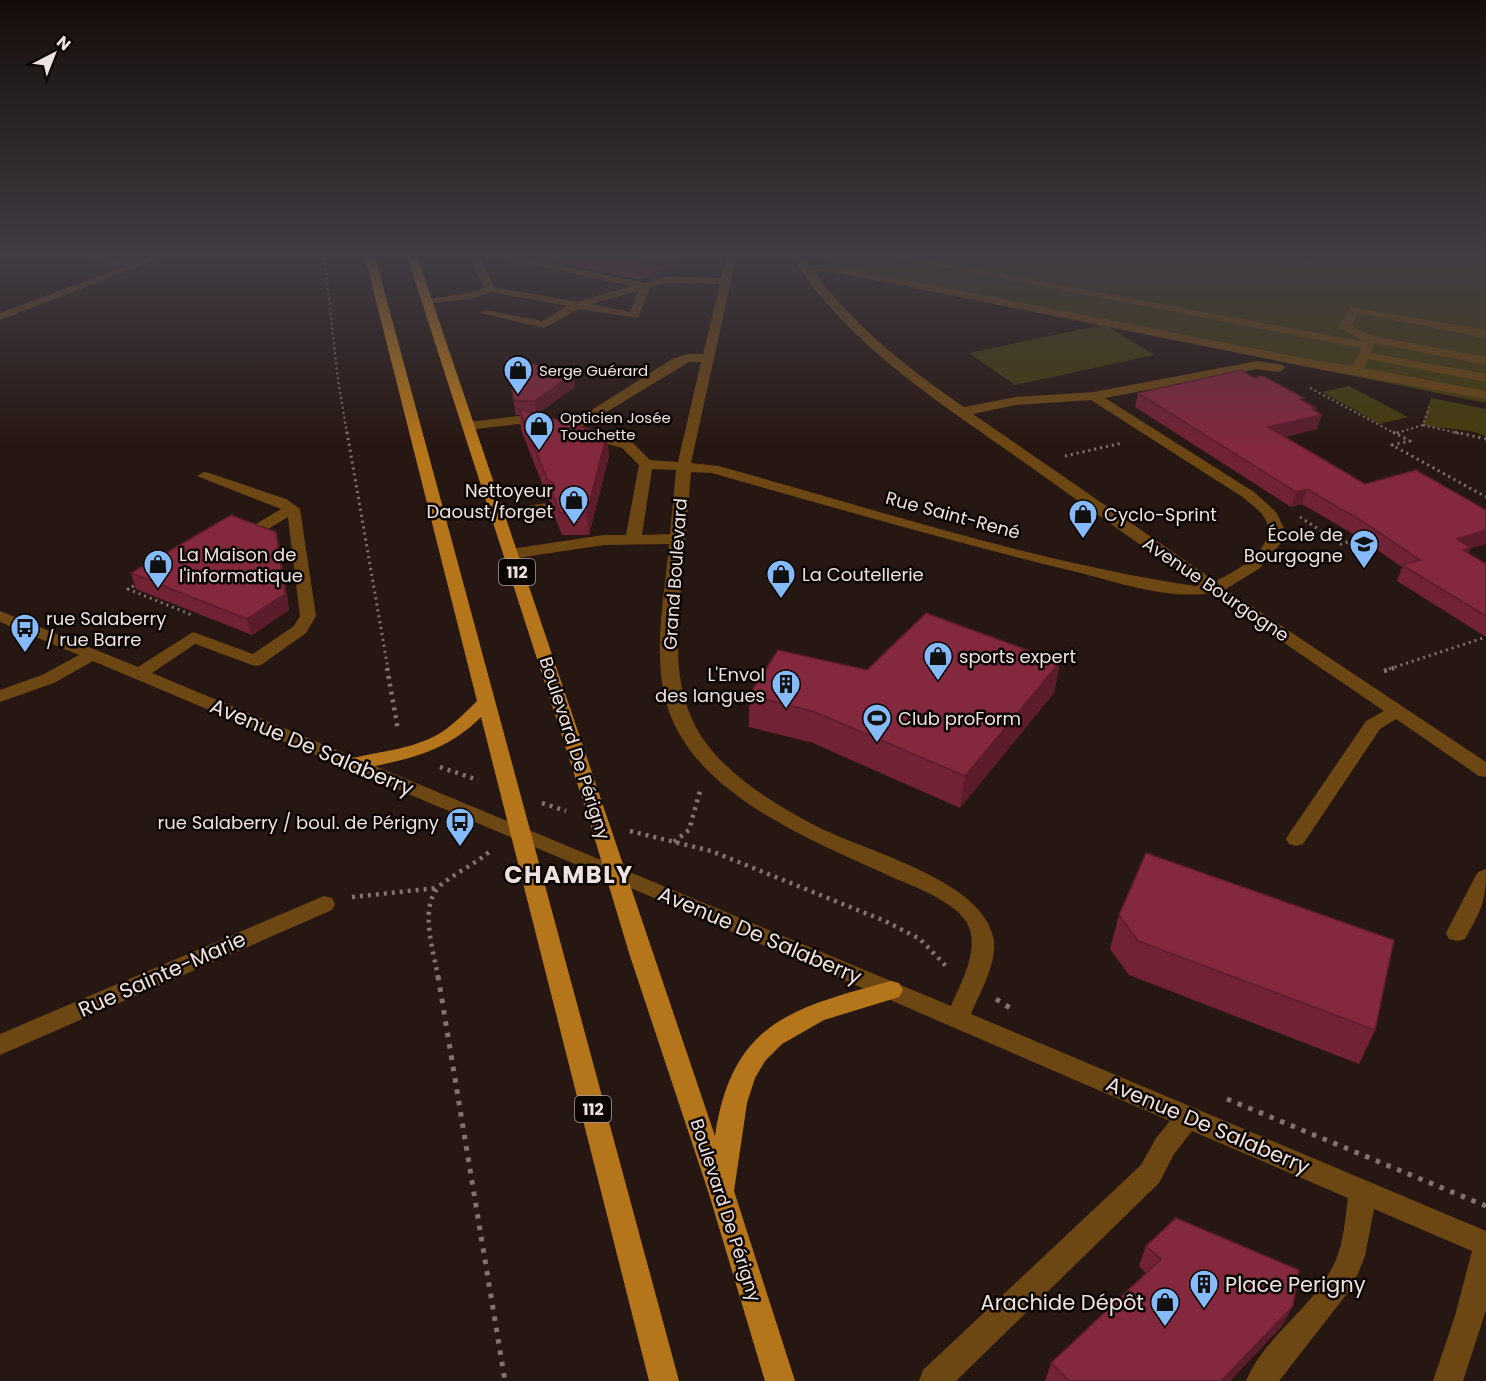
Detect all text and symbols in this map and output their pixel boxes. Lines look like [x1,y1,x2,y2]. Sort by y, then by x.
north arrow [24,24,84,84]
text: N [52,31,76,56]
shop icon: Serge Guérard [502,354,534,396]
place label: Serge Guérard [539,360,648,381]
place label: Opticien Josée Touchette [560,407,671,445]
shop icon: Opticien Josée Touchette [523,410,555,452]
place label: Nettoyeur Daoust/forget [427,478,553,524]
shop icon: Nettoyeur Daoust/forget [558,484,590,526]
street label: Rue Saint-René [883,485,1023,545]
street label: Grand Boulevard [657,497,693,651]
shop icon: Cyclo-Sprint [1067,498,1099,540]
place label: Cyclo-Sprint [1104,502,1217,527]
place label: École de Bourgogne [1244,522,1343,568]
school or university icon: École de Bourgogne [1348,528,1380,570]
street label: Avenue Bourgogne [1138,531,1294,647]
place label: La Maison de l'informatique [179,542,303,588]
shop icon: La Maison de l'informatique [142,548,174,590]
shop icon: La Coutellerie [765,558,797,600]
road number: 112 [499,559,535,585]
place label: La Coutellerie [802,562,924,587]
place label: rue Salaberry / rue Barre [46,606,166,652]
bus stop icon: rue Salaberry / rue Barre [9,612,41,654]
shop icon: sports expert [922,640,954,682]
place label: sports expert [959,644,1076,669]
street label: Boulevard De Périgny [534,653,616,843]
place label: L'Envol des langues [655,662,765,708]
building icon: L'Envol des langues [770,668,802,710]
street label: Avenue De Salaberry [206,691,418,803]
sports icon: Club proForm [861,702,893,744]
place label: Club proForm [898,706,1021,731]
bus stop icon: rue Salaberry / boul. de Périgny [444,806,476,848]
place label: rue Salaberry / boul. de Périgny [157,810,439,835]
district label: CHAMBLY [504,858,634,891]
street label: Avenue De Salaberry [654,879,866,991]
street label: Rue Sainte-Marie [74,924,250,1024]
street label: Avenue De Salaberry [1102,1069,1314,1181]
road number: 112 [575,1096,611,1122]
street label: Boulevard De Périgny [685,1115,767,1305]
building icon: Place Perigny [1188,1268,1220,1310]
place label: Place Perigny [1225,1270,1366,1299]
shop icon: Arachide Dépôt [1149,1286,1181,1328]
place label: Arachide Dépôt [980,1288,1144,1317]

